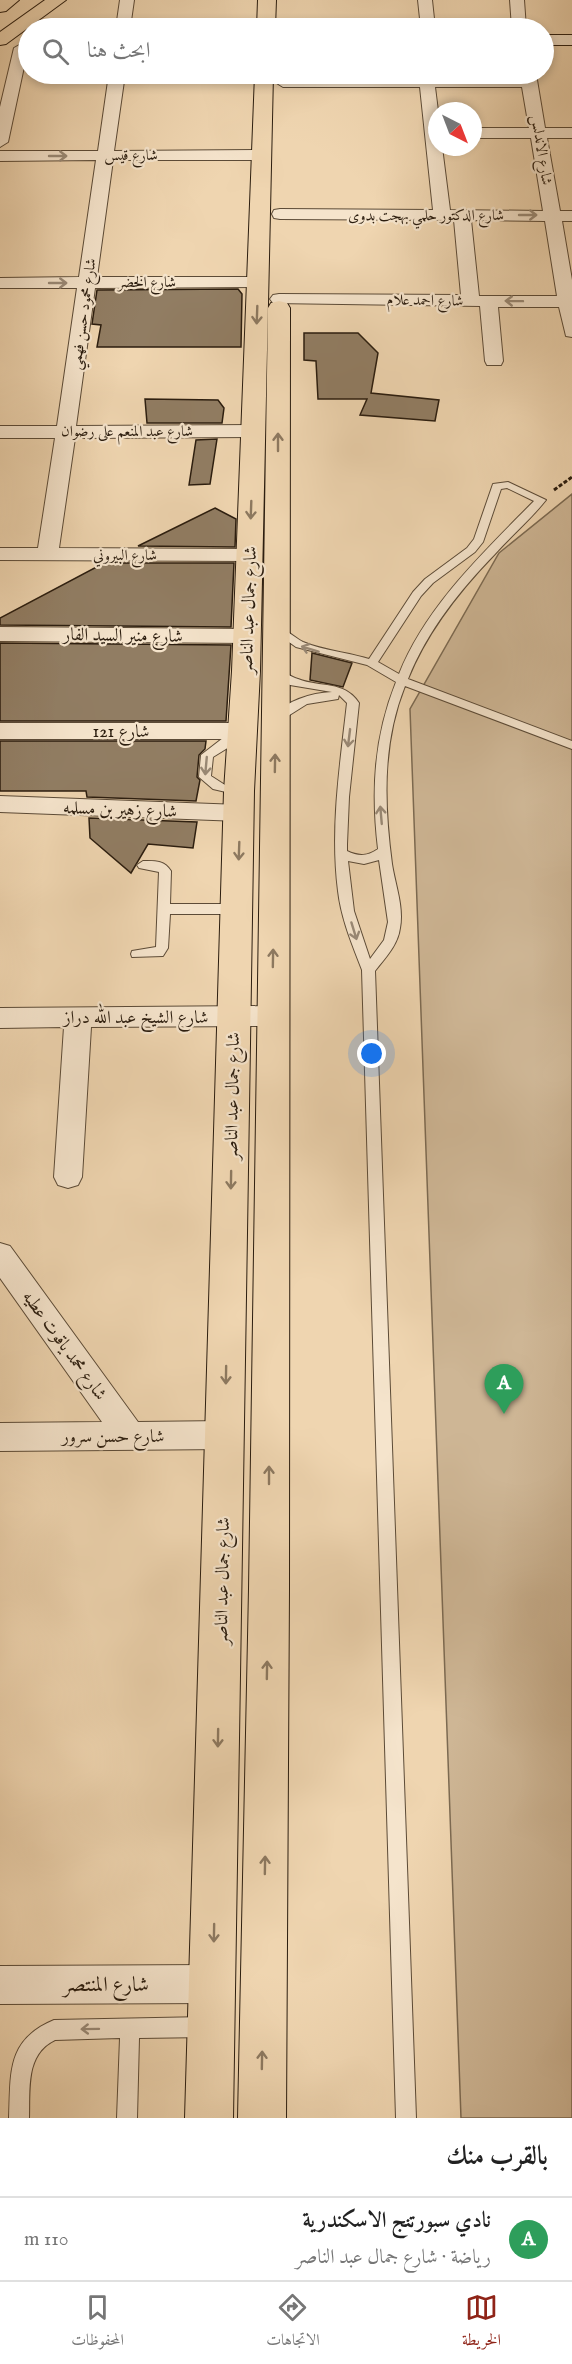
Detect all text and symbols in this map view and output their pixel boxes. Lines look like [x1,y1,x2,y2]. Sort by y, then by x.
search box [18,18,554,84]
icon: search [39,35,72,68]
text: ابحث هنا [87,37,150,65]
north arrow [428,102,482,156]
street label: شارع الاندلس [524,114,556,187]
street label: شارع قيس [104,146,158,168]
one-way arrow [48,150,68,162]
street label: شارع الدكتور حلمي بهجت بدوى [348,206,504,229]
one-way arrow [517,209,537,221]
street label: شارع محمود حسن فهمي [66,257,105,372]
street label: شارع الخضر [116,273,176,295]
one-way arrow [48,277,68,289]
street label: شارع احمد علام [386,290,464,314]
one-way arrow [504,295,524,307]
one-way arrow [251,304,262,324]
street label: شارع عبد المنعم على رضوان [61,422,193,445]
one-way arrow [272,432,284,452]
one-way arrow [245,499,256,519]
street label: شارع البيروني [93,546,157,568]
street label: شارع جمال عبد الناصر [236,546,265,676]
street label: شارع منير السيد الفار [61,624,183,651]
one-way arrow [301,643,320,654]
street label: شارع 121 [92,721,150,746]
one-way arrow [343,727,354,747]
one-way arrow [269,753,281,773]
one-way arrow [200,755,211,775]
street label: شارع زهير بن مسلمه [62,797,177,826]
one-way arrow [375,806,386,826]
one-way arrow [233,841,245,861]
one-way arrow [349,921,360,940]
one-way arrow [267,948,279,968]
street label: شارع الشيخ عبد الله دراز [61,1003,209,1033]
street label: شارع جمال عبد الناصر [221,1032,248,1162]
your location [357,1039,386,1068]
one-way arrow [225,1170,236,1190]
street label: شارع محمد ياقوت عطيه [15,1286,111,1406]
pin: A [484,1364,524,1414]
one-way arrow [221,1365,232,1385]
street label: شارع حسن سرور [60,1426,164,1451]
one-way arrow [263,1465,275,1485]
street label: شارع جمال عبد الناصر [211,1517,238,1647]
one-way arrow [262,1660,273,1680]
one-way arrow [212,1727,224,1747]
one-way arrow [259,1855,271,1875]
one-way arrow [208,1922,219,1942]
street label: شارع المنتصر [61,1972,149,2002]
one-way arrow [80,2023,100,2035]
one-way arrow [257,2050,268,2070]
text: بالقرب منك [446,2140,548,2173]
text: نادي سبورتنج الاسكندرية [302,2207,491,2235]
text: 110 m [24,2227,68,2252]
text: A [522,2227,535,2252]
text: رياضة · شارع جمال عبد الناصر [296,2245,491,2270]
tab: المحفوظات [71,2291,124,2355]
tab: الاتجاهات [266,2291,320,2355]
tab: الخريطة [462,2291,501,2355]

